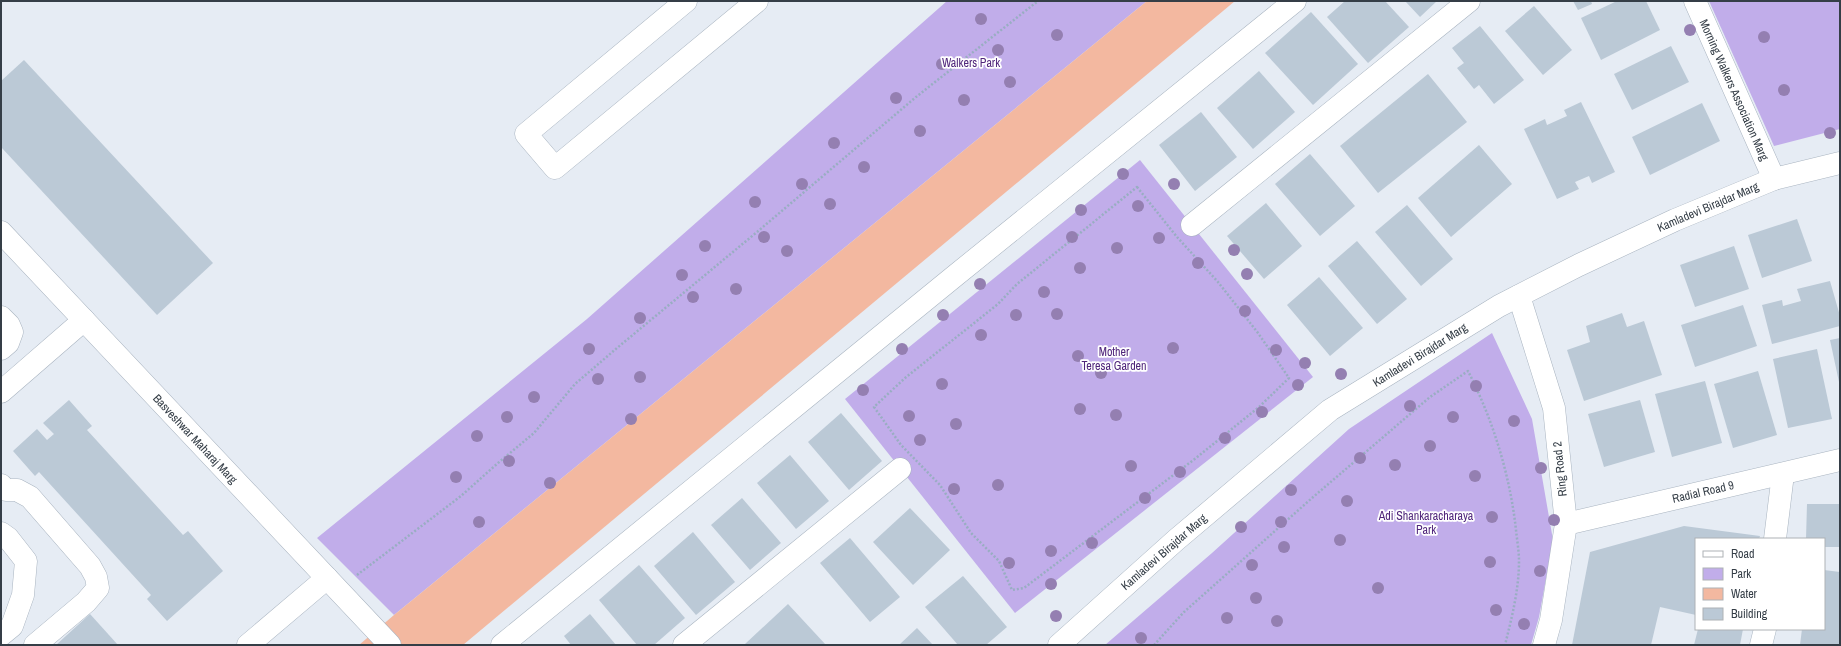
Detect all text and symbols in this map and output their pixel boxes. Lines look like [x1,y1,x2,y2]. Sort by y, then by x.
street label: Morning Walkers Association Marg [1696,17,1773,164]
park label: Walkers Park [942,55,1000,71]
street label: Kamladevi Birajdar Marg [1655,178,1762,236]
street label: Kamladevi Birajdar Marg [1370,319,1471,391]
park label: Mother Teresa Garden [1081,344,1147,374]
street label: Basveshwar Maharaj Marg [149,391,241,488]
street label: Ring Road 2 [1549,441,1571,497]
street label: Radial Road 9 [1671,477,1735,507]
park label: Adi Shankaracharaya Park [1378,508,1474,538]
street label: Kamladevi Birajdar Marg [1118,510,1211,594]
legend [1695,538,1825,630]
text: Road [1731,546,1755,562]
text: Park [1731,566,1751,582]
text: Water [1731,586,1758,602]
text: Building [1731,606,1768,622]

